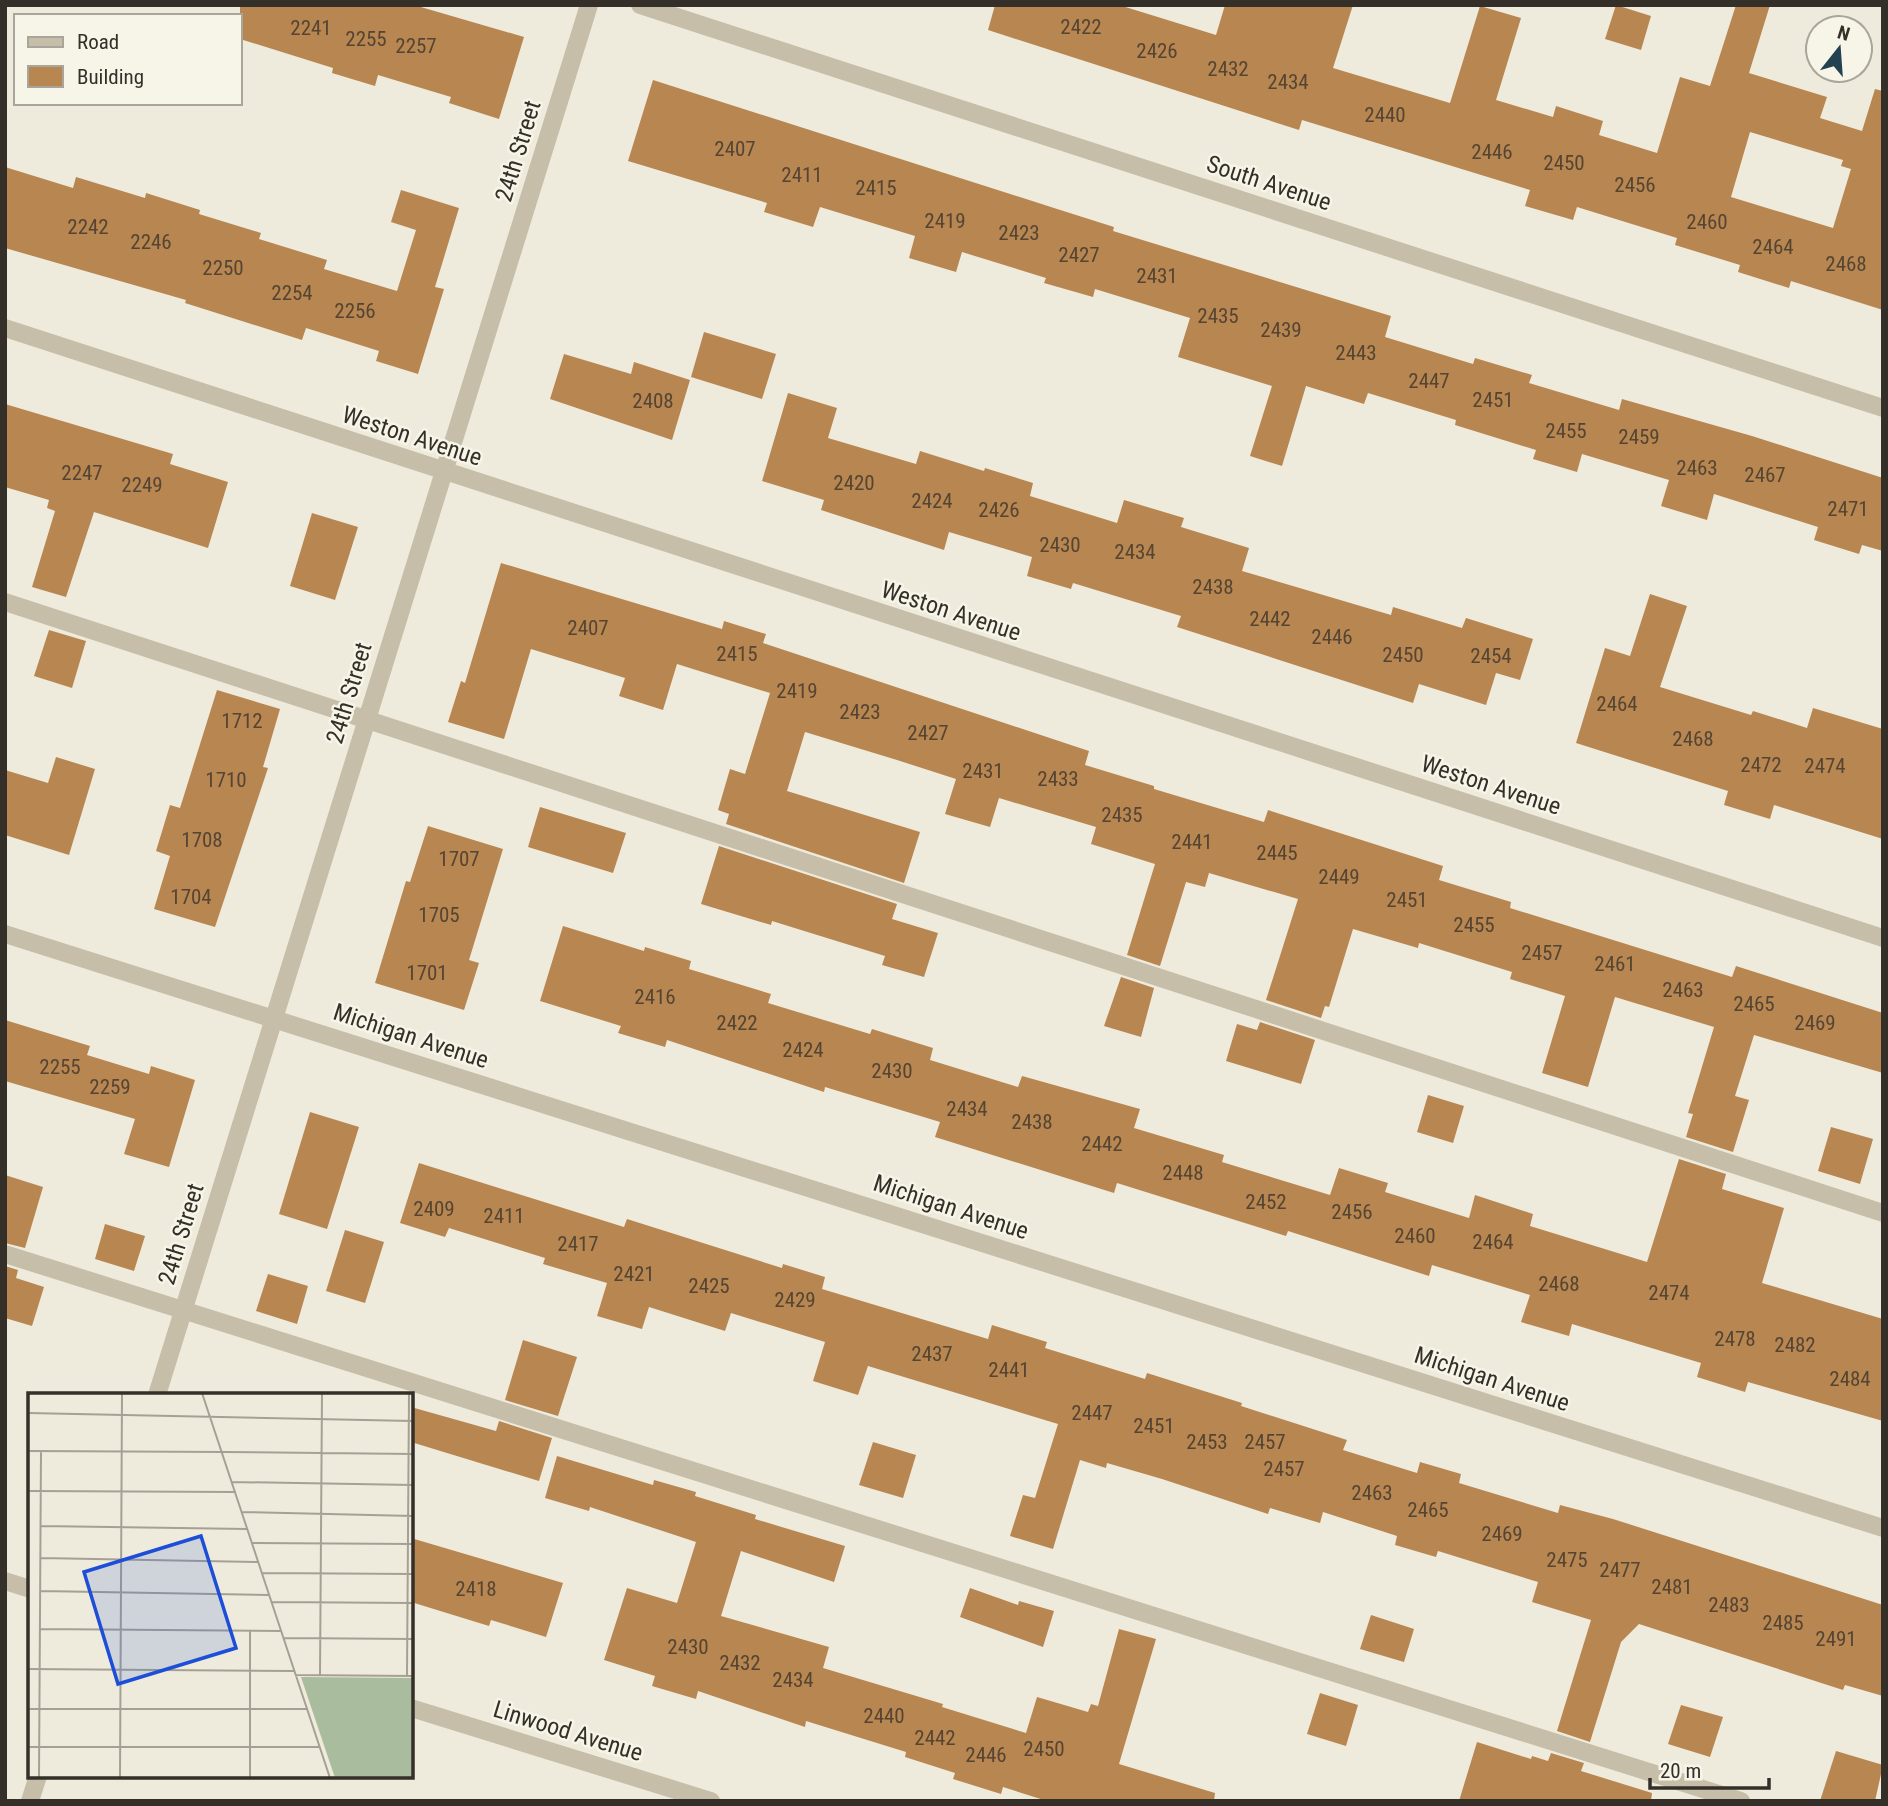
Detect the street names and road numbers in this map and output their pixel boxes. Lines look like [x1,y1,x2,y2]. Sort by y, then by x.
street label: 24th Street [489,97,547,205]
street label: South Avenue [1203,150,1335,216]
street label: Weston Avenue [339,400,485,472]
street label: Weston Avenue [878,575,1024,647]
street label: 24th Street [320,639,378,747]
street label: Weston Avenue [1418,749,1564,821]
street label: Michigan Avenue [330,998,492,1074]
street label: Michigan Avenue [870,1169,1032,1245]
street label: 24th Street [152,1180,210,1288]
street label: Michigan Avenue [1411,1341,1573,1417]
street label: Linwood Avenue [490,1695,646,1767]

